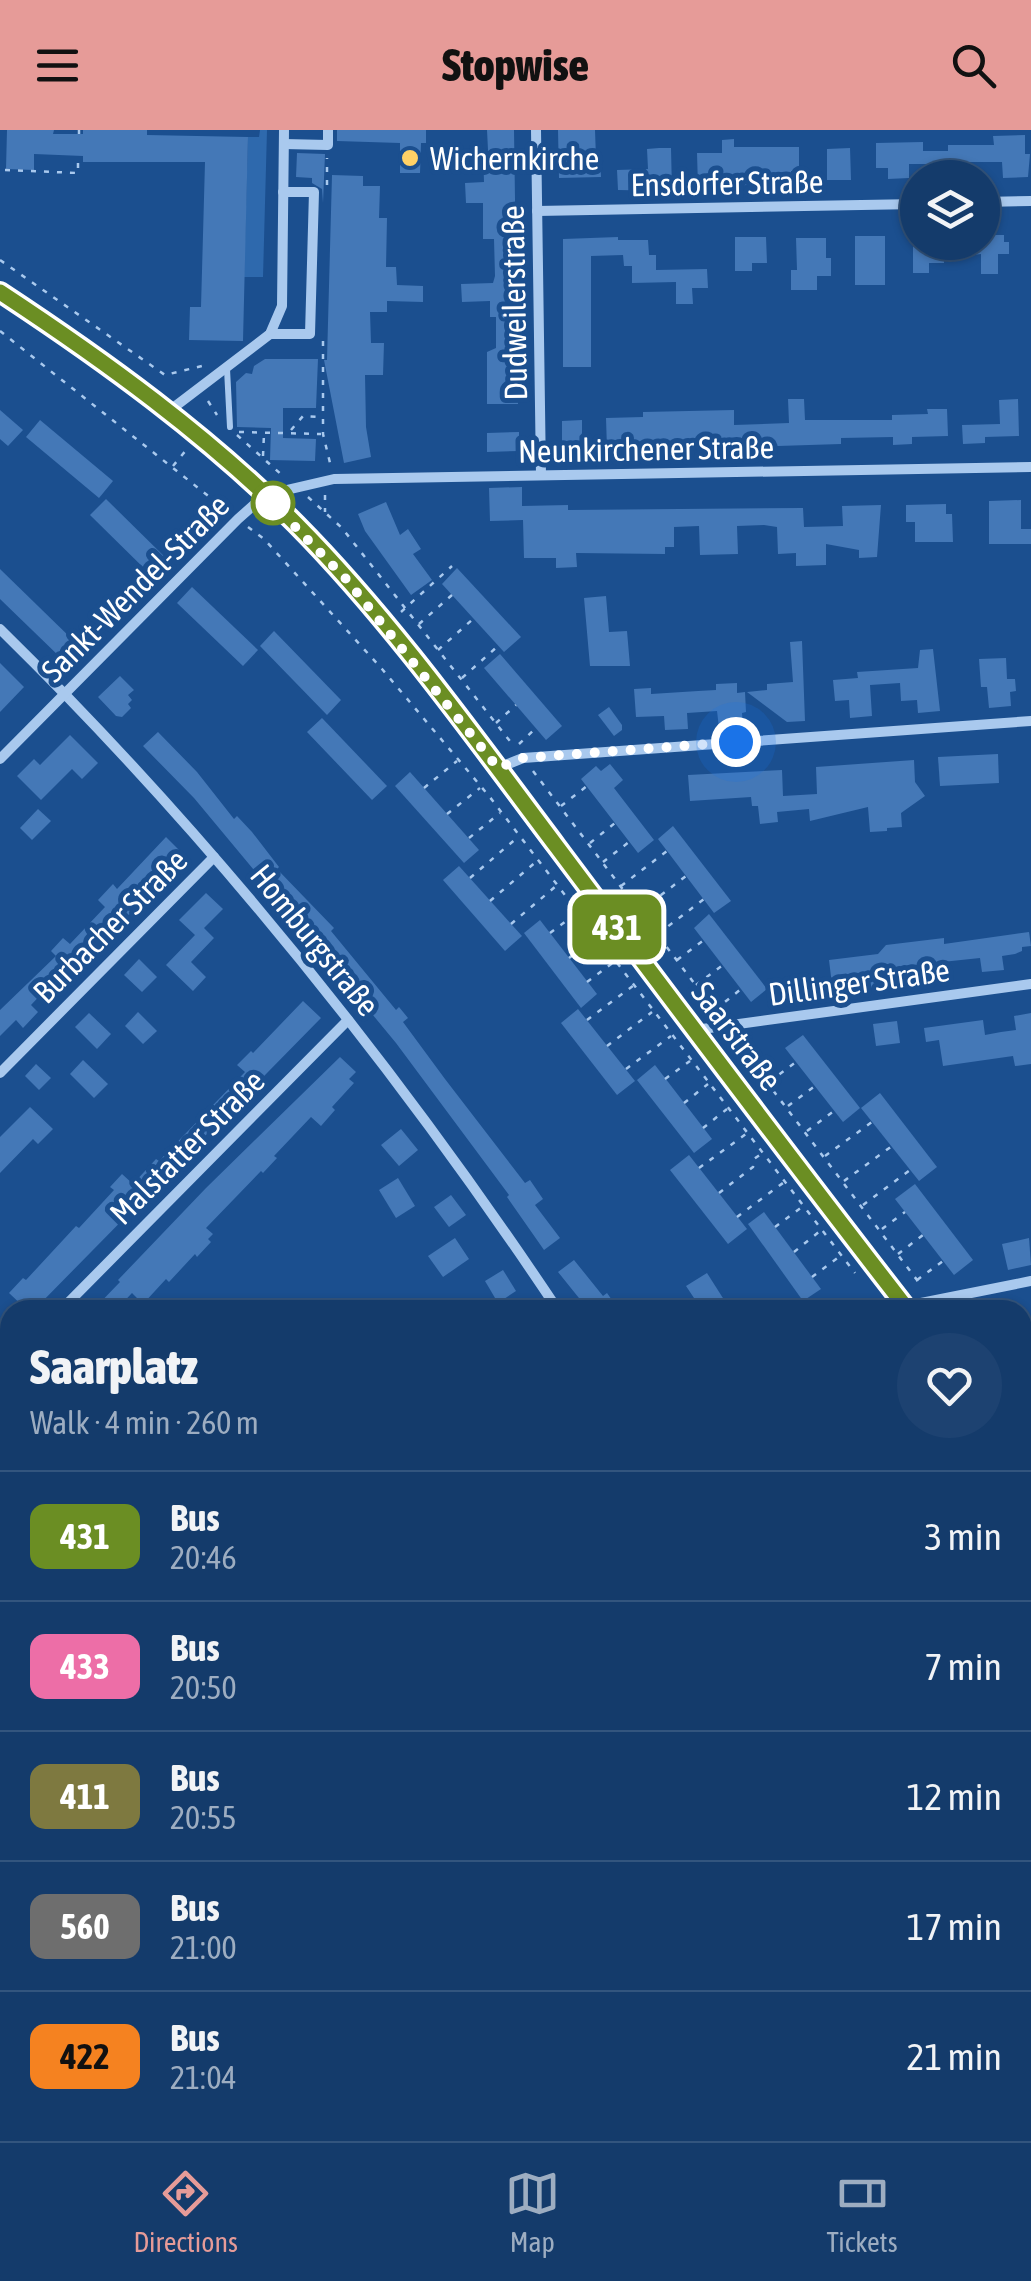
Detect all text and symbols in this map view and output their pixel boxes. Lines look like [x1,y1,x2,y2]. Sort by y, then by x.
icon: menu [30,38,85,93]
icon: search [946,38,1001,93]
text: Stopwise [442,39,589,91]
place label: Wichernkirche [430,140,599,177]
marker: Wichernkirche [399,147,421,169]
map controls [900,160,1000,260]
button: layers [900,160,1000,260]
street label: Ensdorfer Straße [630,163,824,203]
street label: Dudweilerstraße [494,205,534,401]
street label: Neunkirchener Straße [518,428,774,470]
unlabelled marker [252,482,294,524]
street label: Sankt-Wendel-Straße [34,487,236,689]
your location [711,717,761,767]
street label: Burbacher Straße [26,842,194,1010]
street label: Homburgstraße [243,857,387,1023]
line badge: 431 [560,894,674,960]
text: 431 [592,907,642,947]
street label: Dillinger Straße [766,951,952,1013]
street label: Saarstraße [684,974,790,1098]
street label: Malstatter Straße [102,1062,272,1232]
button: heart [897,1333,1002,1438]
text: Saarplatz [30,1339,198,1394]
text: Walk · 4 min · 260 m [30,1404,259,1441]
text: Bus [170,1496,220,1539]
text: 3 min [924,1515,1002,1558]
text: 431 [60,1516,110,1556]
text: 20:46 [170,1539,237,1576]
text: Bus [170,1626,220,1669]
text: 7 min [924,1645,1002,1688]
text: 433 [60,1646,110,1686]
text: 20:50 [170,1669,237,1706]
text: Bus [170,1756,220,1799]
text: 12 min [907,1775,1002,1818]
text: 411 [60,1776,110,1816]
text: 20:55 [170,1799,237,1836]
text: Bus [170,1886,220,1929]
text: 17 min [907,1905,1002,1948]
text: 560 [60,1906,110,1946]
text: 21:00 [170,1929,237,1966]
text: Bus [170,2016,220,2059]
text: 21 min [907,2035,1002,2078]
text: 422 [60,2036,110,2076]
text: 21:04 [170,2059,237,2096]
tab: Directions [133,2166,238,2258]
tab: Map [505,2166,560,2258]
tab: Tickets [827,2166,898,2258]

